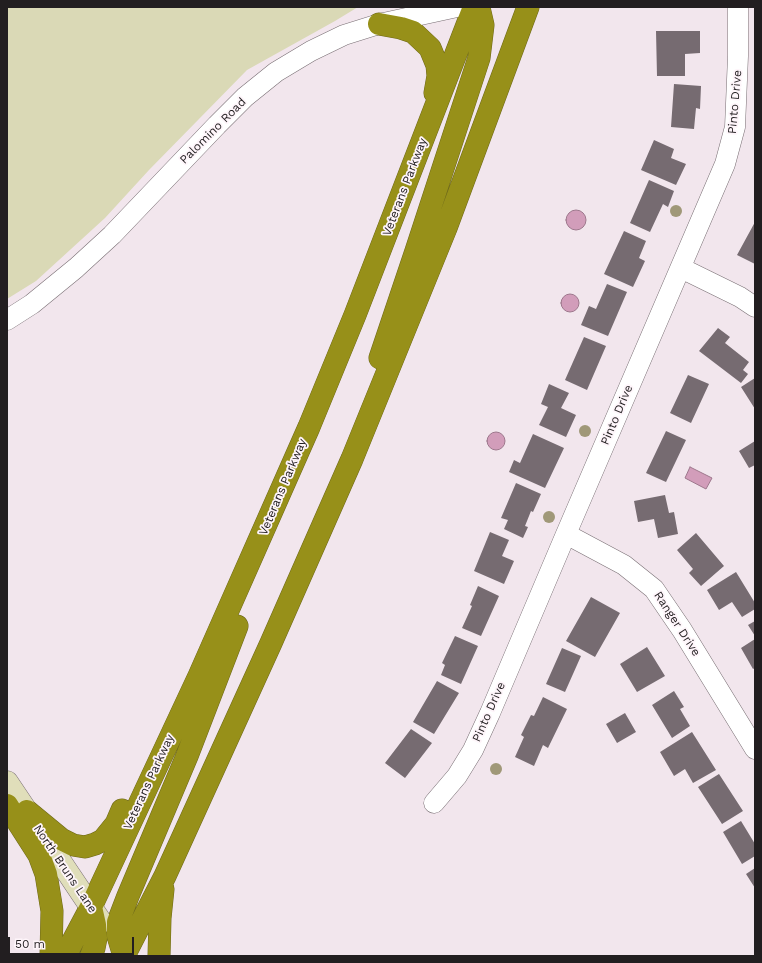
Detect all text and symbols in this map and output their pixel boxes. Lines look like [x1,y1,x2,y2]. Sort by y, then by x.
street label: Pinto Drive [725,69,745,135]
street label: Palomino Road [177,95,249,167]
street label: Veterans Parkway [380,136,430,238]
street label: Pinto Drive [598,383,636,447]
street label: Veterans Parkway [256,436,310,538]
street label: Ranger Drive [651,589,703,659]
street label: Pinto Drive [469,680,509,744]
street label: Veterans Parkway [121,732,177,832]
street label: North Bruns Lane [30,822,100,916]
scale bar [10,929,136,955]
text: 50 m [15,937,45,951]

